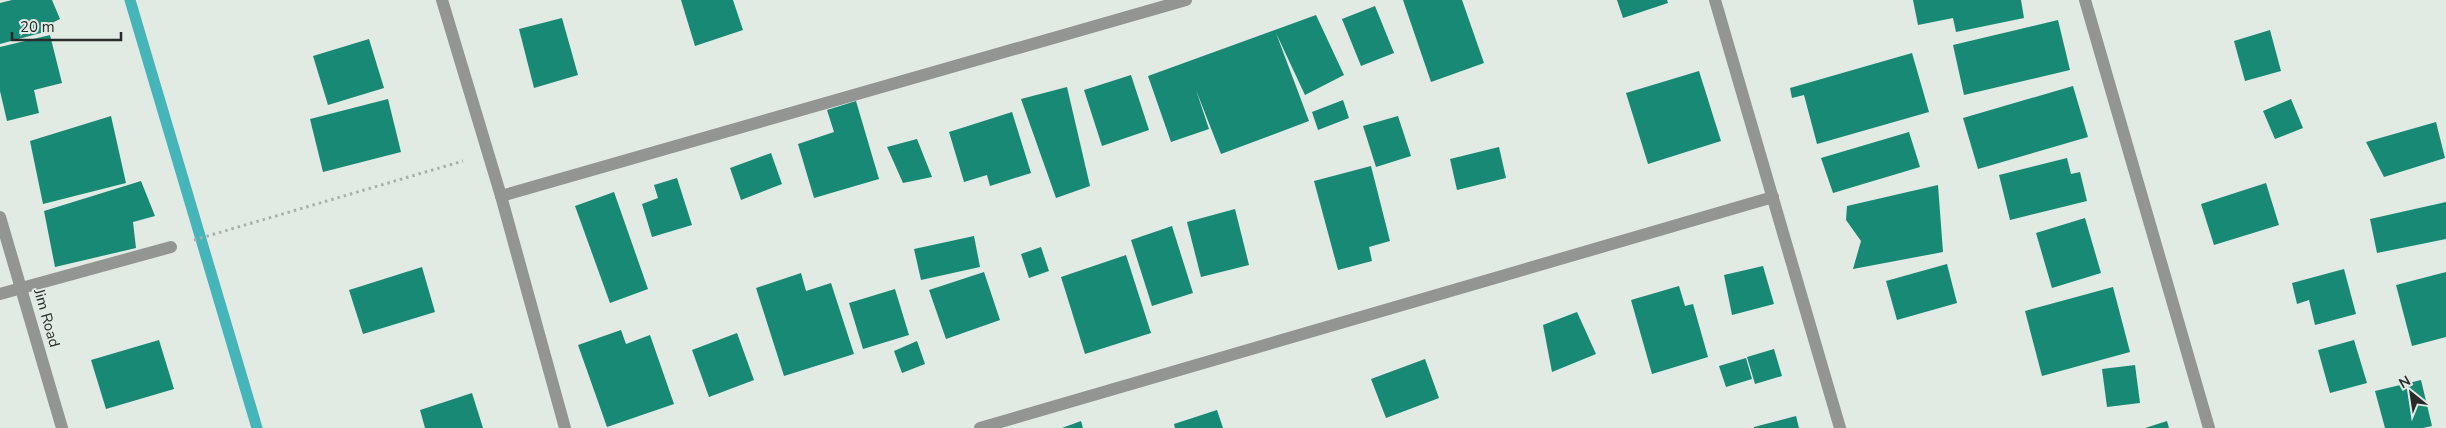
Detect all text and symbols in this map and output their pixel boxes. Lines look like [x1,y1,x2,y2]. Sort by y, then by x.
scale bar [12,10,121,42]
text: 20 m [20,17,55,37]
street label: Jim Road [29,285,65,350]
north arrow [2386,368,2436,418]
text: N [2395,371,2414,393]

